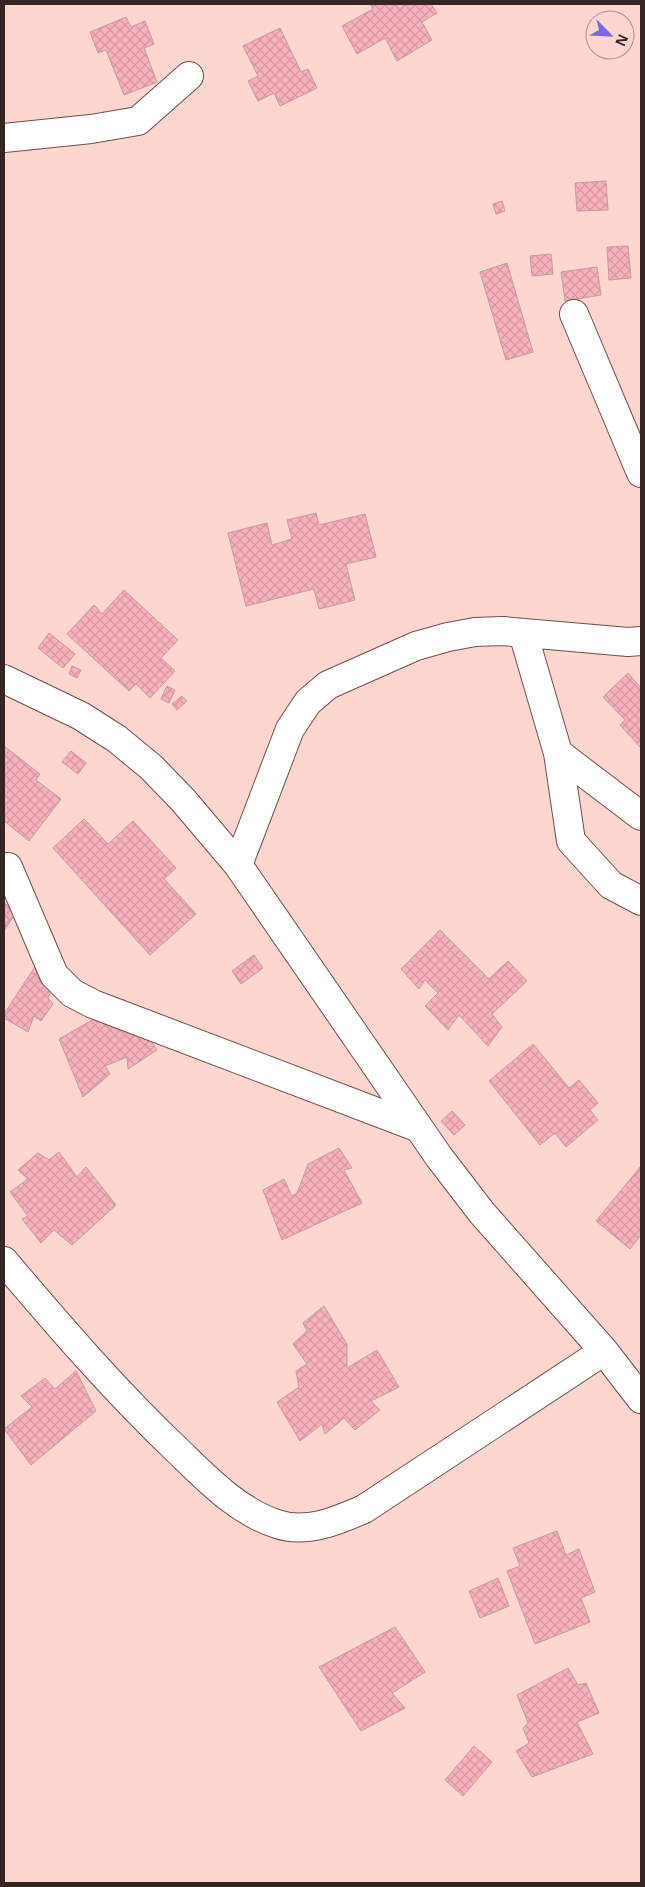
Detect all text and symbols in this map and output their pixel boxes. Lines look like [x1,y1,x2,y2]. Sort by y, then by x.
north arrow [585,10,635,60]
text: N [611,31,633,50]

